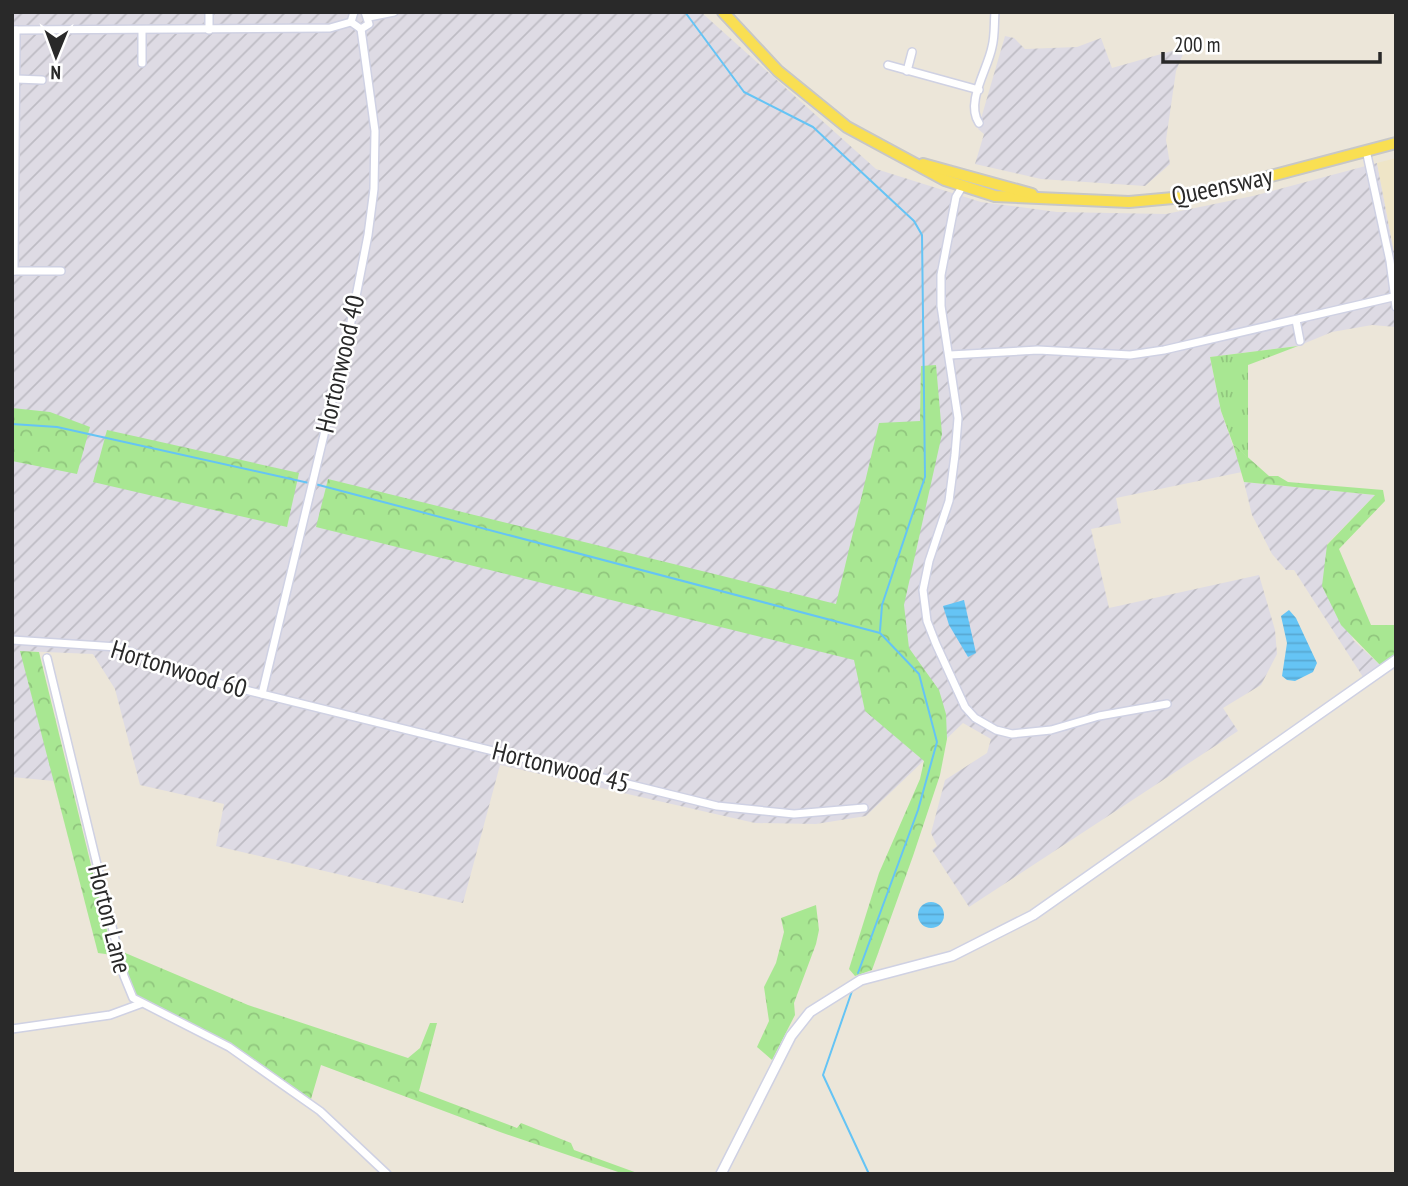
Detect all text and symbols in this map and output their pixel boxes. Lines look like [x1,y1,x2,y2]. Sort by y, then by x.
north arrow [21,21,91,91]
scale bar [1163,21,1380,65]
text: 200 m [1174,31,1220,58]
text: N [50,61,61,85]
street label: Queensway [1168,159,1276,212]
street label: Hortonwood 40 [308,292,371,436]
street label: Hortonwood 60 [107,632,251,705]
street label: Hortonwood 45 [489,734,633,799]
street label: Horton Lane [81,861,140,977]

